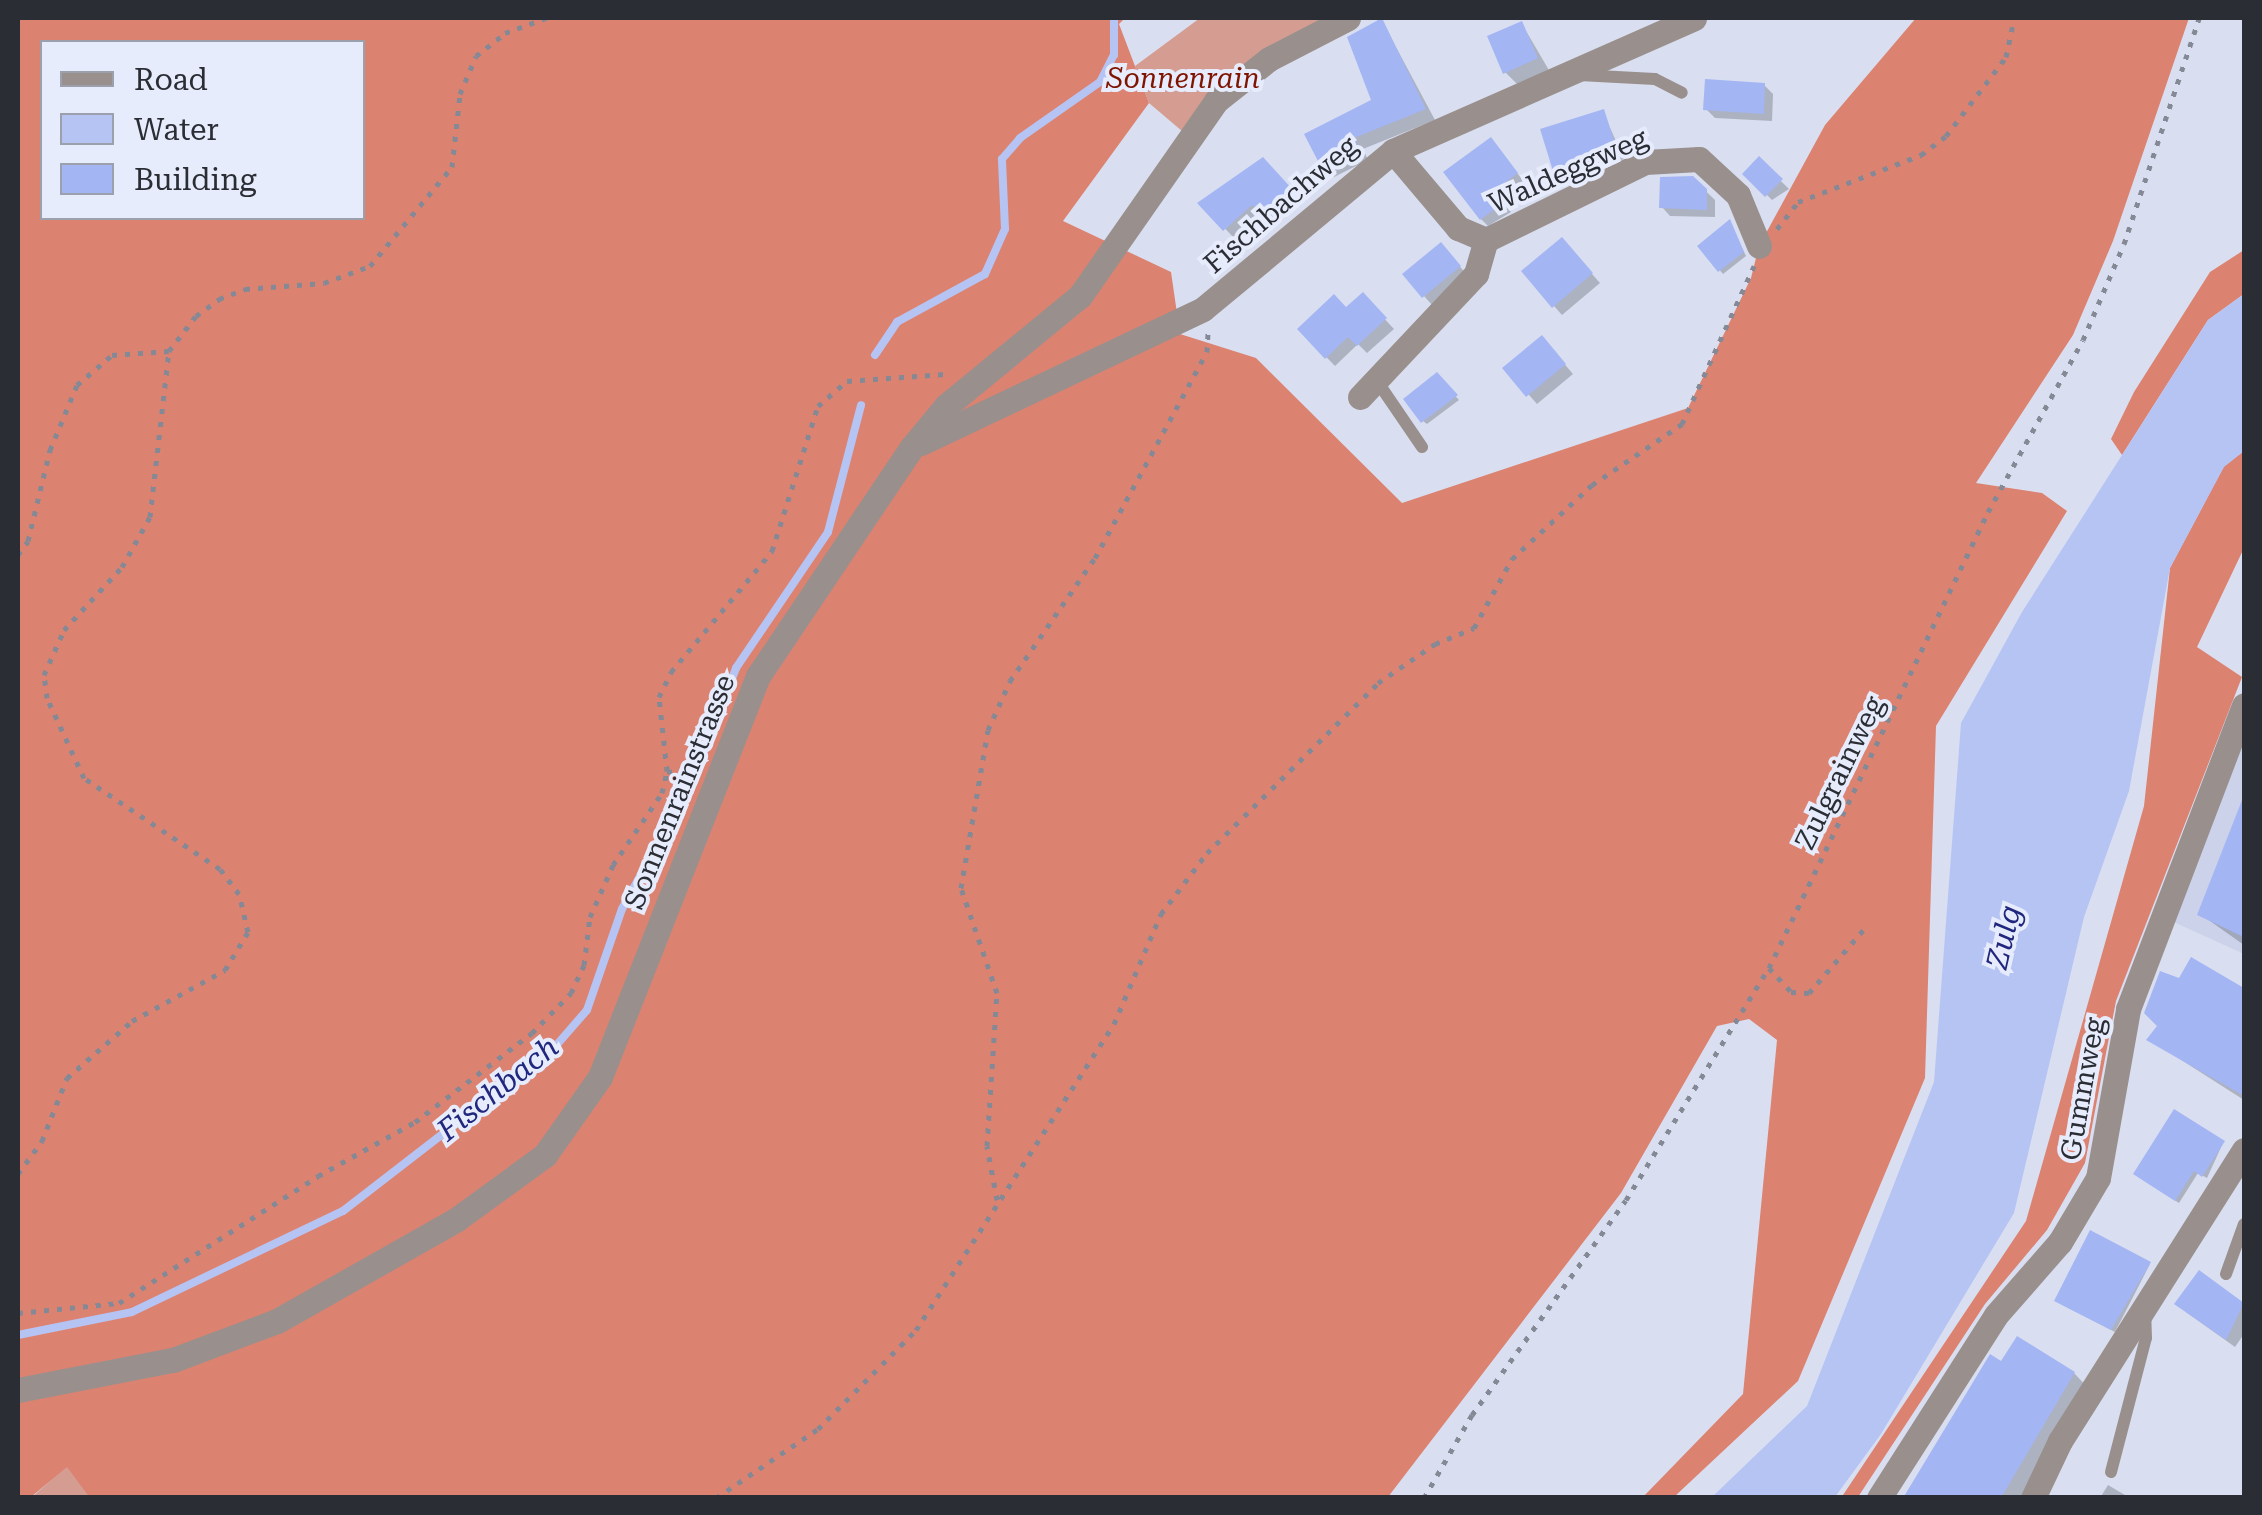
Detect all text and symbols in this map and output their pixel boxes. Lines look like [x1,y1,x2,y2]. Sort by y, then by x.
legend [40,40,365,220]
text: Road [134,62,208,97]
park label: Sonnenrain [1106,62,1260,96]
text: Water [134,112,219,147]
street label: Waldeggweg [1483,121,1653,221]
street label: Fischbachweg [1197,129,1365,281]
text: Building [134,162,257,197]
street label: Sonnenrainstrasse [618,670,742,914]
street label: Zulgrainweg [1788,691,1892,855]
water label: Zulg [1979,902,2029,972]
street label: Gummweg [2054,1015,2112,1163]
water label: Fischbach [430,1029,566,1149]

